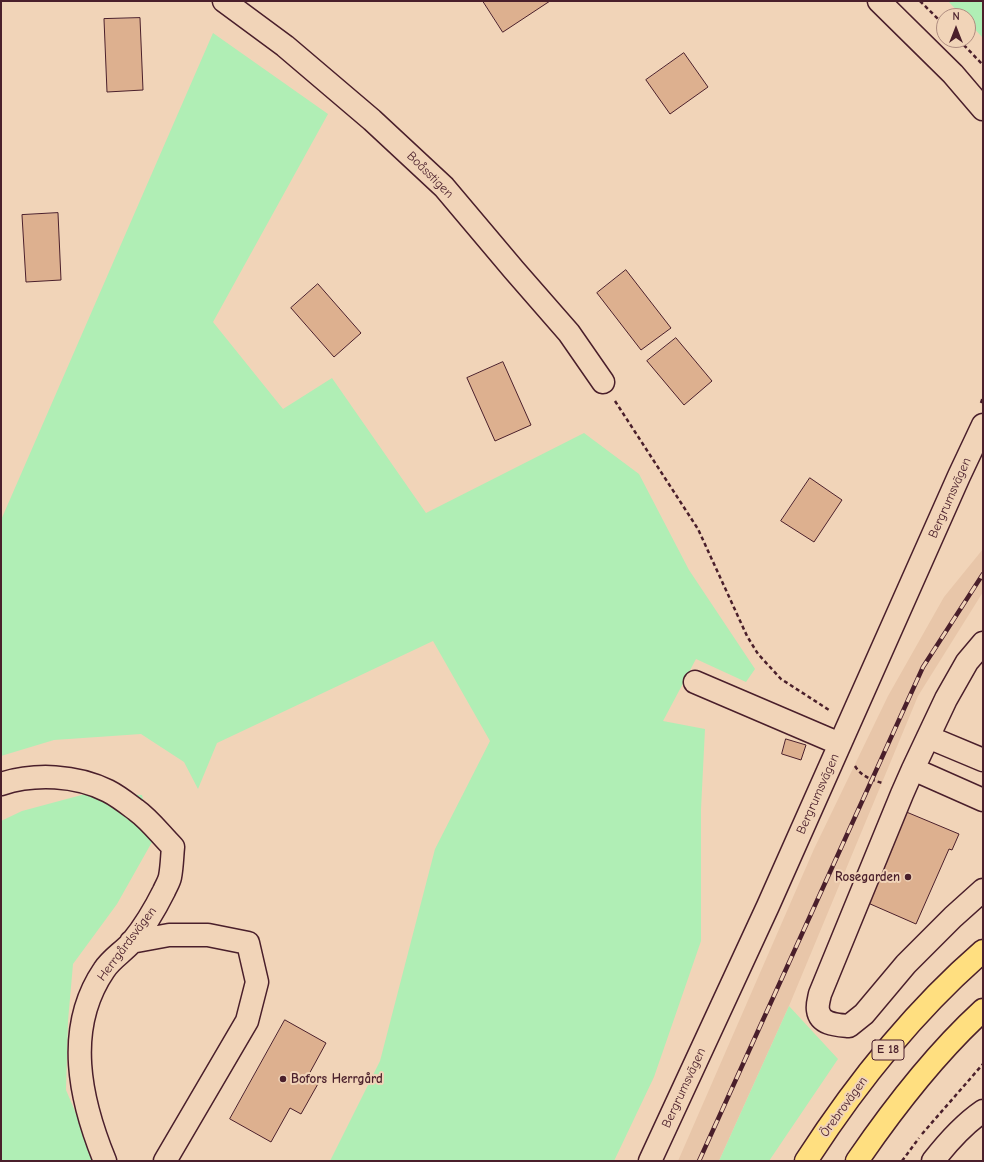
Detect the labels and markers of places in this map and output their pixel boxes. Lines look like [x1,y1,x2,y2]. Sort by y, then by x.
place label: Rosegarden [835,869,900,885]
marker: Rosegarden [903,872,913,882]
place label: Bofors Herrgård [291,1071,383,1087]
marker: Bofors Herrgård [278,1074,288,1084]

